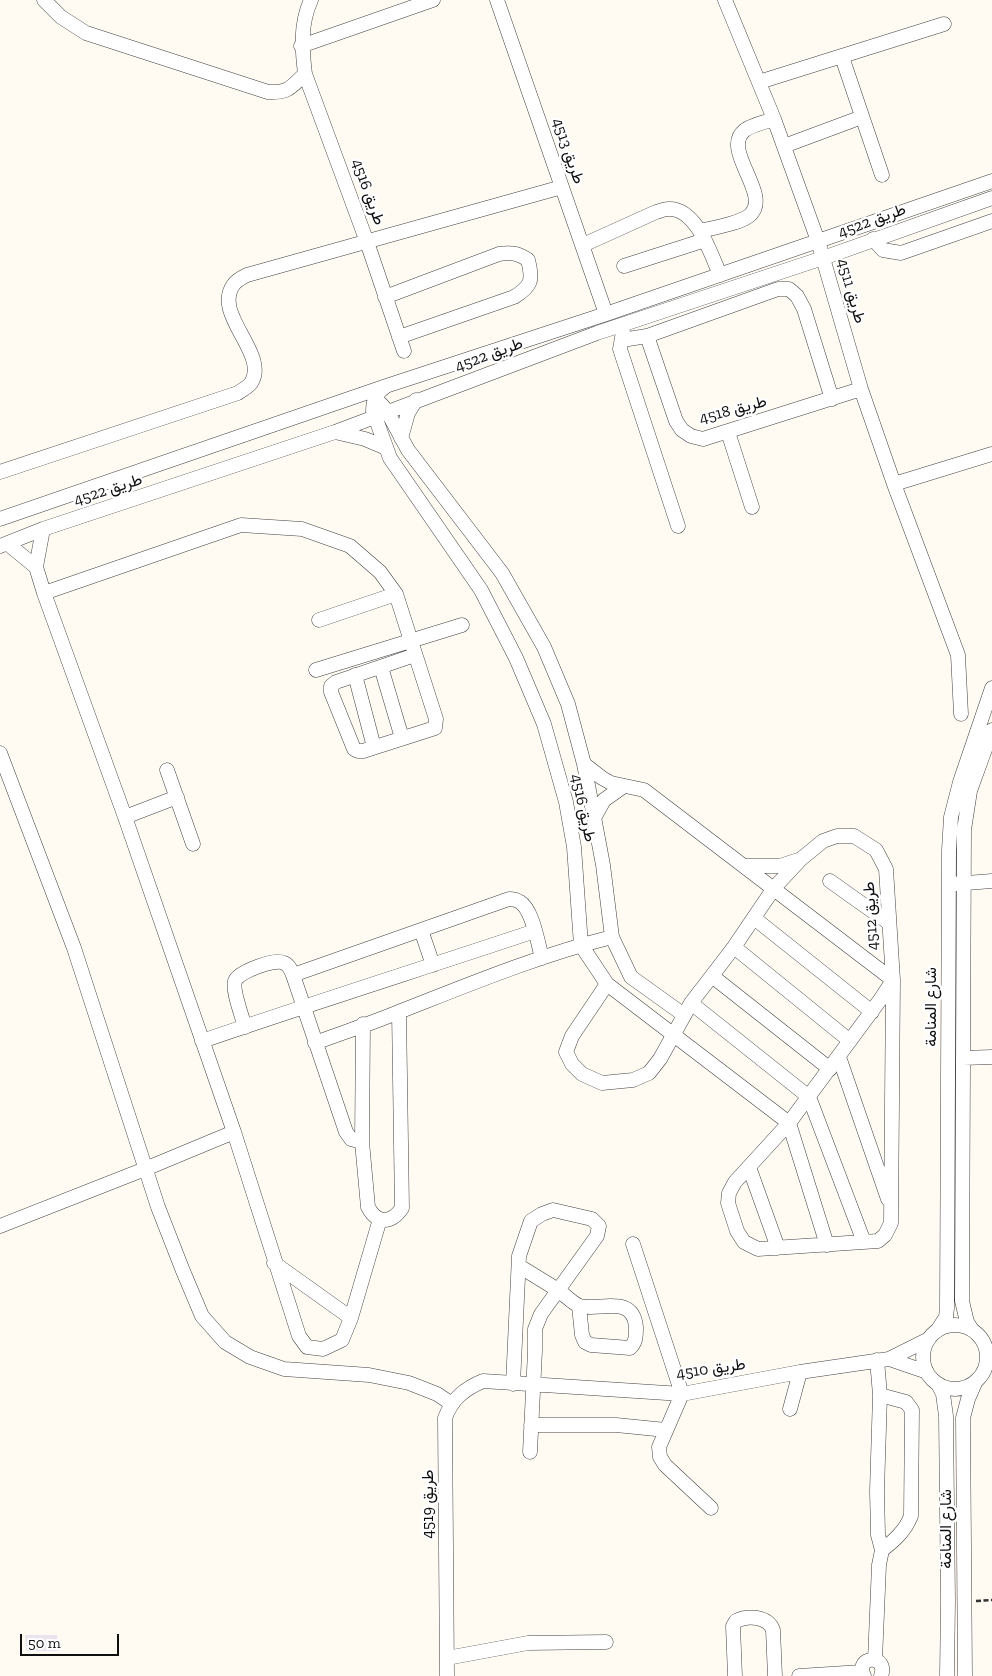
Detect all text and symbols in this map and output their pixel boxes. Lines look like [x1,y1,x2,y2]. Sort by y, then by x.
street label: طريق 4513 [548,116,588,186]
street label: طريق 4516 [347,156,389,228]
street label: طريق 4522 [835,200,909,242]
street label: طريق 4511 [833,256,869,326]
street label: طريق 4522 [452,334,526,376]
street label: طريق 4518 [697,392,769,428]
street label: طريق 4522 [71,470,145,510]
street label: طريق 4516 [566,772,600,844]
street label: طريق 4512 [860,881,882,951]
street label: شارع المنامة [921,967,941,1047]
street label: طريق 4510 [675,1355,747,1383]
street label: طريق 4519 [418,1469,438,1539]
street label: شارع المنامة [936,1489,956,1569]
scale bar [22,1624,121,1656]
text: 50 m [28,1634,61,1652]

